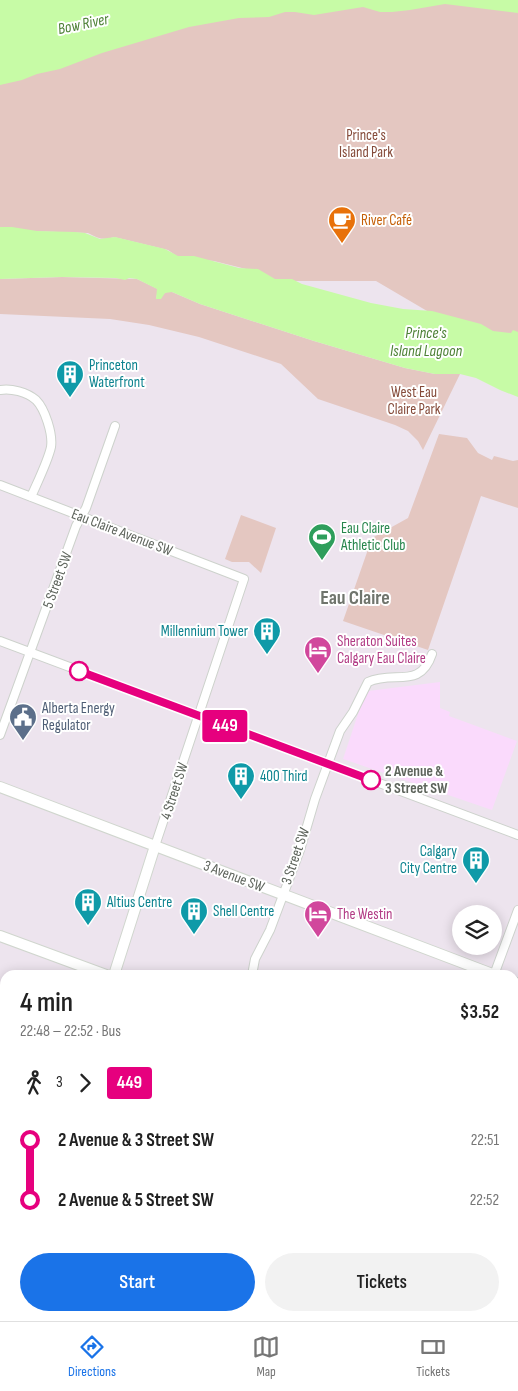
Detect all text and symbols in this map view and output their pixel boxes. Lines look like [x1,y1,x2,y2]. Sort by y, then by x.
water label: Bow River [56,10,111,39]
park label: Prince's Island Park [339,126,393,162]
cafe icon: River Café [327,205,357,244]
place label: River Café [361,211,412,230]
water label: Prince's Island Lagoon [390,324,462,361]
place label: Princeton Waterfront [89,356,145,392]
building icon: Princeton Waterfront [55,359,85,398]
park label: West Eau Claire Park [387,383,441,419]
street label: Eau Claire Avenue SW [69,504,175,561]
place label: Eau Claire Athletic Club [340,519,406,555]
sports icon: Eau Claire Athletic Club [307,522,337,561]
street label: 5 Street SW [39,549,76,611]
district label: Eau Claire [320,586,390,610]
building icon: Millennium Tower [252,616,282,655]
place label: Millennium Tower [161,622,249,641]
place label: Sheraton Suites Calgary Eau Claire [337,632,426,668]
hotel icon: Sheraton Suites Calgary Eau Claire [303,635,333,674]
unlabelled marker [69,661,89,681]
place label: Alberta Energy Regulator [41,699,115,735]
public building icon: Alberta Energy Regulator [8,702,38,741]
line badge: 449 [196,710,254,742]
text: 449 [212,715,238,736]
street label: 4 Street SW [156,760,193,822]
building icon: 400 Third [226,761,256,800]
place label: 2 Avenue & 3 Street SW [385,762,448,798]
place label: 400 Third [260,767,308,786]
marker: 2 Avenue & 3 Street SW [361,770,381,790]
street label: 3 Street SW [277,825,314,887]
place label: Calgary City Centre [400,842,457,878]
building icon: Calgary City Centre [461,845,491,884]
street label: 3 Avenue SW [201,856,267,897]
building icon: Altius Centre [73,887,103,926]
place label: Altius Centre [106,893,172,912]
building icon: Shell Centre [179,896,209,935]
hotel icon: The Westin [303,899,333,938]
place label: Shell Centre [213,902,274,921]
place label: The Westin [337,905,393,924]
map controls [452,905,502,955]
button: layers [452,905,502,955]
text: 4 min [20,986,73,1019]
text: $3.52 [460,1001,499,1024]
text: 22:48 – 22:52 · Bus [20,1022,121,1041]
icon: walk [20,1069,48,1097]
icon: forward [71,1069,99,1097]
text: 449 [117,1072,142,1093]
text: 3 [56,1073,63,1092]
text: 2 Avenue & 3 Street SW [58,1129,214,1152]
text: 22:51 [471,1131,499,1150]
text: 2 Avenue & 5 Street SW [58,1189,214,1212]
text: 22:52 [470,1191,499,1210]
button: Start [20,1253,255,1311]
button: Tickets [265,1253,499,1311]
tab: Directions [68,1333,116,1380]
tab: Map [252,1333,280,1380]
tab: Tickets [416,1333,450,1380]

